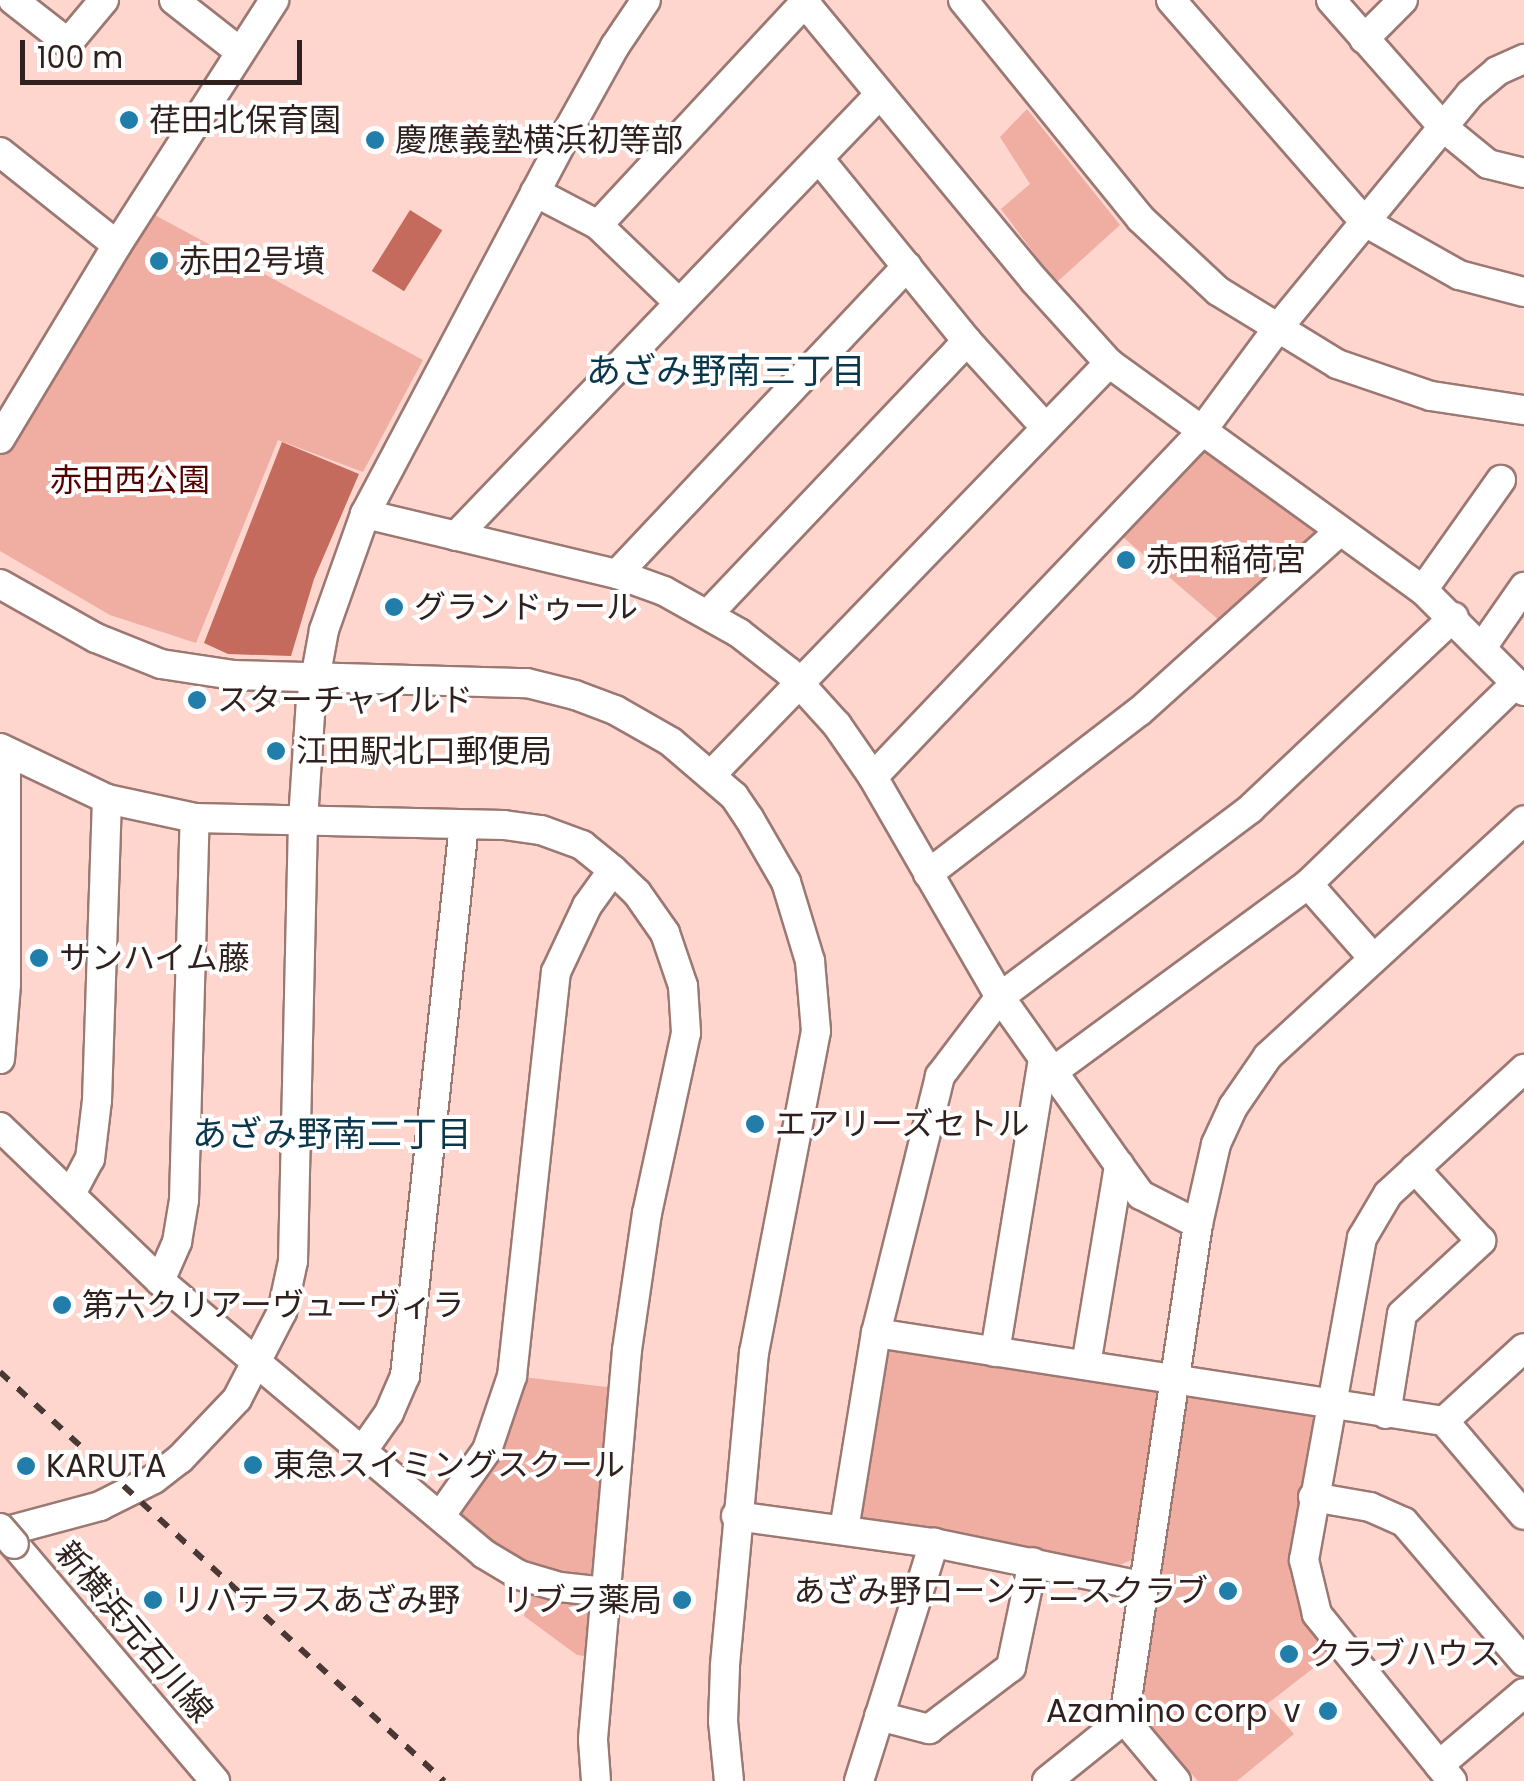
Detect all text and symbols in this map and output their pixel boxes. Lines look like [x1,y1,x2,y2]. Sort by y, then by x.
scale bar [25,20,308,82]
text: 100 m [37,36,123,79]
place label: 荏田北保育園 [149,101,341,139]
marker: 荏田北保育園 [118,109,140,131]
place label: 慶應義塾横浜初等部 [395,121,683,159]
marker: 慶應義塾横浜初等部 [364,129,386,151]
place label: 赤田2号墳 [179,242,325,280]
marker: 赤田2号墳 [148,250,170,272]
district label: あざみ野南三丁目 [586,350,866,392]
park label: 赤田西公園 [50,461,210,499]
place label: 赤田稲荷宮 [1146,541,1306,579]
marker: 赤田稲荷宮 [1115,549,1137,571]
place label: グランドゥール [414,588,638,626]
marker: グランドゥール [383,596,405,618]
place label: スターチャイルド [217,681,473,719]
marker: スターチャイルド [186,689,208,711]
place label: 江田駅北口郵便局 [296,732,552,770]
marker: 江田駅北口郵便局 [265,740,287,762]
place label: サンハイム藤 [59,939,251,977]
marker: サンハイム藤 [28,947,50,969]
place label: エアリーズセトル [775,1105,1031,1143]
district label: あざみ野南二丁目 [192,1113,472,1155]
marker: エアリーズセトル [744,1113,766,1135]
place label: 第六クリアーヴューヴィラ [82,1286,464,1324]
marker: 第六クリアーヴューヴィラ [51,1294,73,1316]
place label: 東急スイミングスクール [273,1446,625,1484]
place label: KARUTA [46,1447,167,1485]
marker: 東急スイミングスクール [242,1454,264,1476]
marker: KARUTA [15,1455,37,1477]
street label: 新横浜元石川線 [47,1534,221,1730]
place label: あざみ野ローンテニスクラブ [792,1572,1208,1610]
marker: あざみ野ローンテニスクラブ [1217,1580,1239,1602]
place label: リハテラスあざみ野 [173,1581,461,1619]
place label: リブラ薬局 [502,1581,662,1619]
marker: リハテラスあざみ野 [142,1589,164,1611]
marker: リブラ薬局 [671,1589,693,1611]
place label: クラブハウス [1309,1635,1501,1673]
marker: クラブハウス [1278,1643,1300,1665]
place label: Azamino corp ⅴ [1046,1692,1308,1730]
marker: Azamino corp ⅴ [1317,1700,1339,1722]

